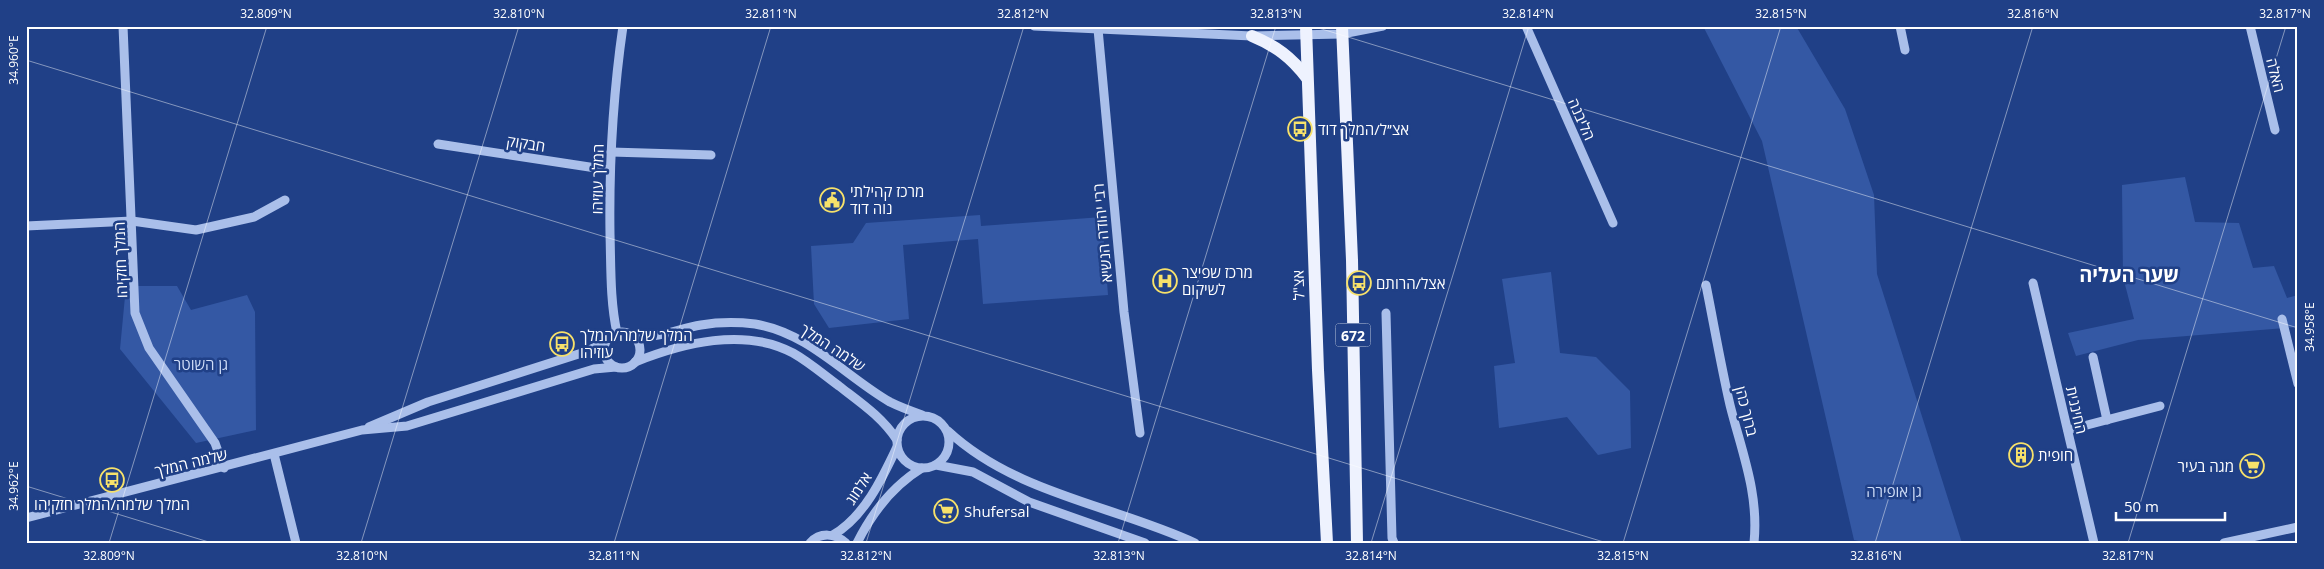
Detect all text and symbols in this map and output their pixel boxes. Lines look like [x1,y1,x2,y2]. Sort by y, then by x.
text: 32.809°N [240,5,292,22]
text: 32.810°N [493,5,545,22]
text: 32.811°N [745,5,797,22]
text: 32.812°N [997,5,1049,22]
text: 32.813°N [1250,5,1302,22]
text: 32.814°N [1502,5,1554,22]
text: 32.815°N [1755,5,1807,22]
text: 32.816°N [2007,5,2059,22]
text: 32.817°N [2259,5,2311,22]
text: 34.960°E [5,35,22,85]
street label: האלה [2262,56,2290,94]
street label: הליבנה [1564,95,1600,143]
bus stop icon: אצ״ל/המלך דוד [1287,116,1313,142]
place label: אצ״ל/המלך דוד [1318,119,1409,139]
street label: חבקוק [505,130,547,156]
street label: המלך עוזיהו [586,143,608,215]
place label: מרכז קהילתי נוה דוד [850,181,924,218]
street label: רבי יהודה הנשיא [1088,183,1116,283]
public building icon: מרכז קהילתי נוה דוד [819,187,845,213]
street label: המלך חזקיהו [109,221,131,299]
district label: שער העליה [2079,261,2179,288]
place label: מרכז שפיצר לשיקום [1182,262,1253,299]
hospital icon: מרכז שפיצר לשיקום [1152,268,1178,294]
street label: אצ"ל [1287,269,1309,301]
bus stop icon: אצל/הרותם [1346,270,1372,296]
place label: אצל/הרותם [1376,273,1446,293]
text: 34.958°E [2301,302,2318,352]
street label: שלמה המלך [797,318,870,376]
road number: 672 [1336,324,1370,346]
place label: המלך שלמה/המלך עוזיהו [580,325,693,362]
bus stop icon: המלך שלמה/המלך עוזיהו [549,331,575,357]
park label: גן השוטר [174,354,228,374]
street label: ברוך כהן [1731,384,1763,438]
street label: החיננית [2062,384,2092,436]
building icon: חופית [2008,442,2034,468]
street label: שלמה המלך [153,443,230,481]
place label: חופית [2038,445,2073,465]
supermarket icon: מגה בעיר [2239,453,2265,479]
place label: מגה בעיר [2178,456,2234,476]
text: 34.962°E [5,461,22,511]
bus stop icon: המלך שלמה/המלך חזקיהו [99,467,125,493]
street label: אלמוג [840,468,876,508]
park label: גן אופירה [1866,481,1922,501]
scale bar [2116,489,2225,521]
place label: המלך שלמה/המלך חזקיהו [34,494,190,514]
text: 50 m [2124,496,2159,516]
supermarket icon: Shufersal [933,498,959,524]
place label: Shufersal [964,501,1030,521]
text: 32.809°N [83,547,135,564]
text: 32.810°N [336,547,388,564]
text: 32.811°N [588,547,640,564]
text: 32.812°N [840,547,892,564]
text: 32.813°N [1093,547,1145,564]
text: 32.814°N [1345,547,1397,564]
text: 32.815°N [1597,547,1649,564]
text: 32.816°N [1850,547,1902,564]
text: 32.817°N [2102,547,2154,564]

